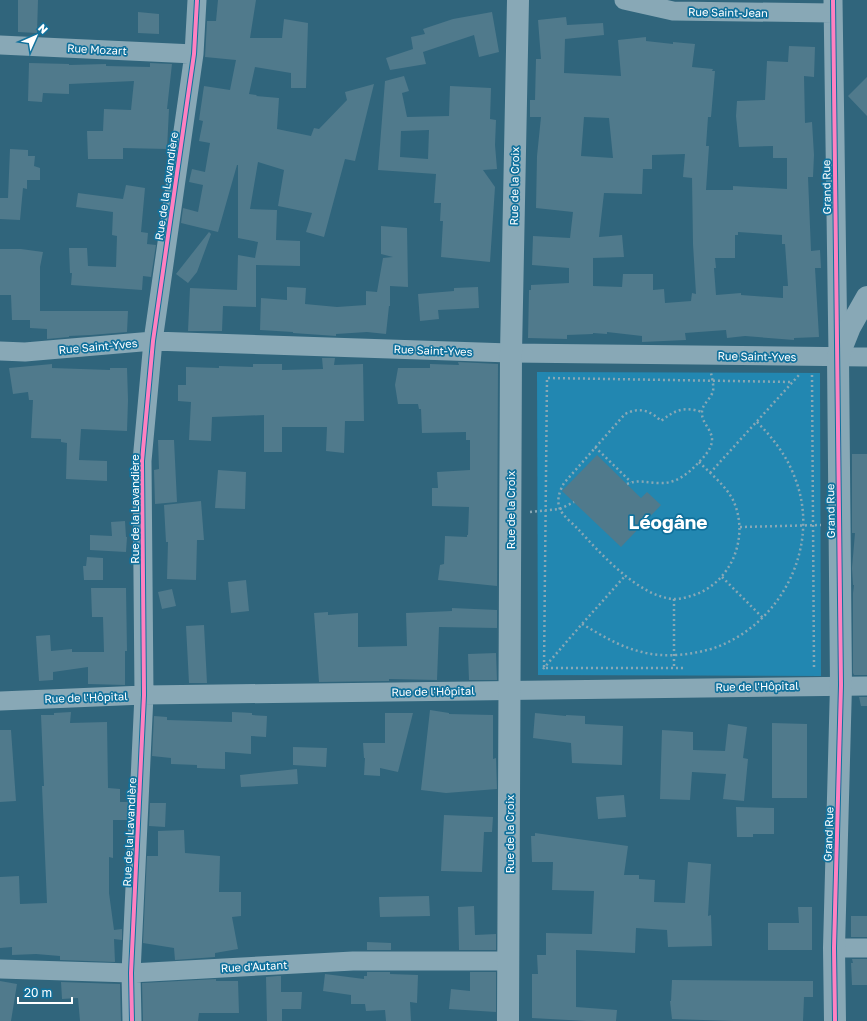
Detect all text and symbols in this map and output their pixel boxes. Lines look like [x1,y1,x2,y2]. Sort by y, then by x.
street label: Rue Saint-Jean [688,5,768,19]
north arrow [16,16,56,56]
text: N [36,21,51,36]
street label: Rue Mozart [67,41,127,57]
street label: Rue de la Lavandière [152,131,180,241]
street label: Rue de la Croix [507,147,521,225]
street label: Grand Rue [819,160,833,214]
street label: Rue Saint-Yves [58,336,138,356]
street label: Rue Saint-Yves [393,342,473,358]
street label: Rue Saint-Yves [717,349,797,363]
street label: Rue de la Lavandière [128,454,141,564]
street label: Rue de la Croix [504,471,517,549]
street label: Grand Rue [823,484,837,538]
district label: Léogâne [629,510,707,533]
street label: Rue de l'Hôpital [715,679,799,693]
street label: Rue de l'Hôpital [391,684,475,698]
street label: Rue de l'Hôpital [44,689,128,705]
street label: Rue de la Lavandière [120,777,138,887]
street label: Rue de la Croix [503,795,516,873]
street label: Grand Rue [821,806,835,862]
street label: Rue d'Autant [220,958,288,974]
scale bar [18,979,72,1005]
text: 20 m [24,985,52,1000]

